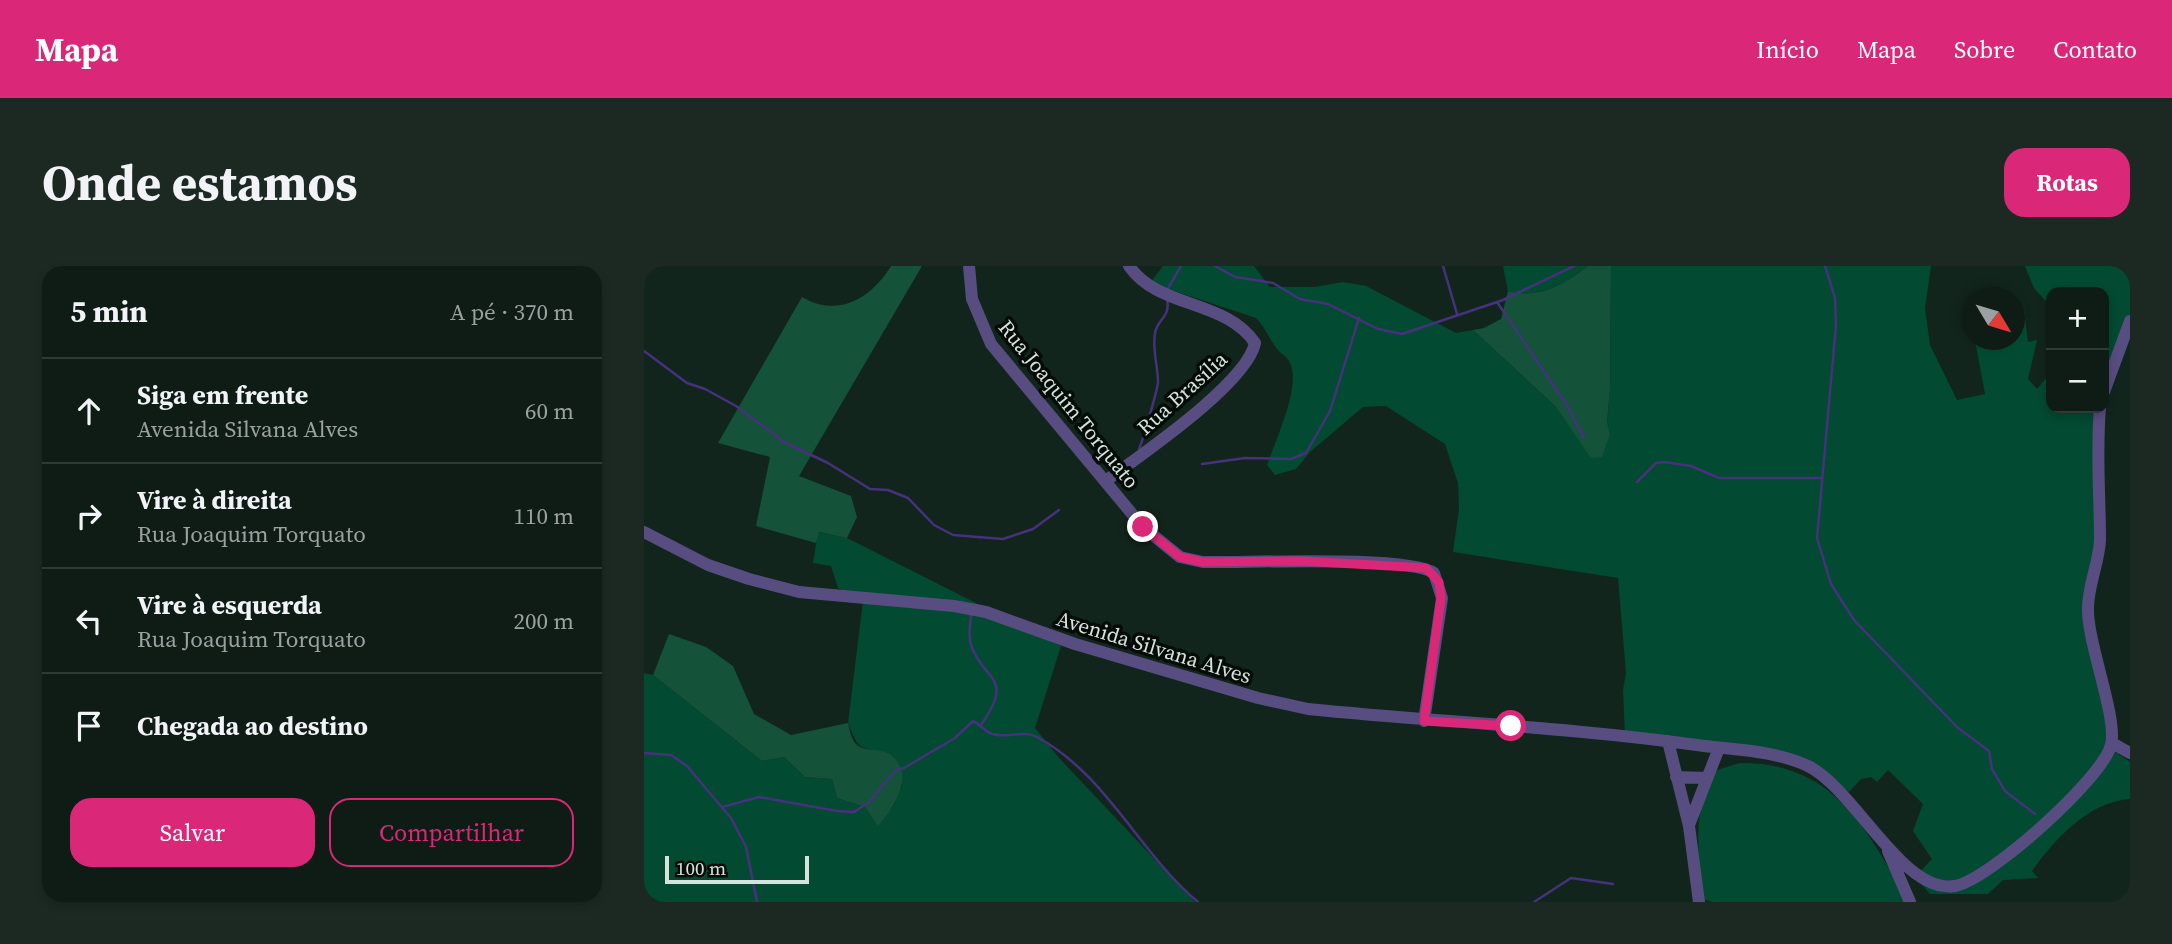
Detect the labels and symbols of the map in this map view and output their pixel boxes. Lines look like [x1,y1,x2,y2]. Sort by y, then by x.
north arrow [1962,287,2025,350]
street label: Rua Joaquim Torquato [992,314,1146,494]
street label: Rua Brasília [1131,344,1234,441]
route end [1127,511,1158,542]
street label: Avenida Silvana Alves [1053,604,1255,690]
route start [1495,710,1526,741]
scale bar [665,853,808,885]

